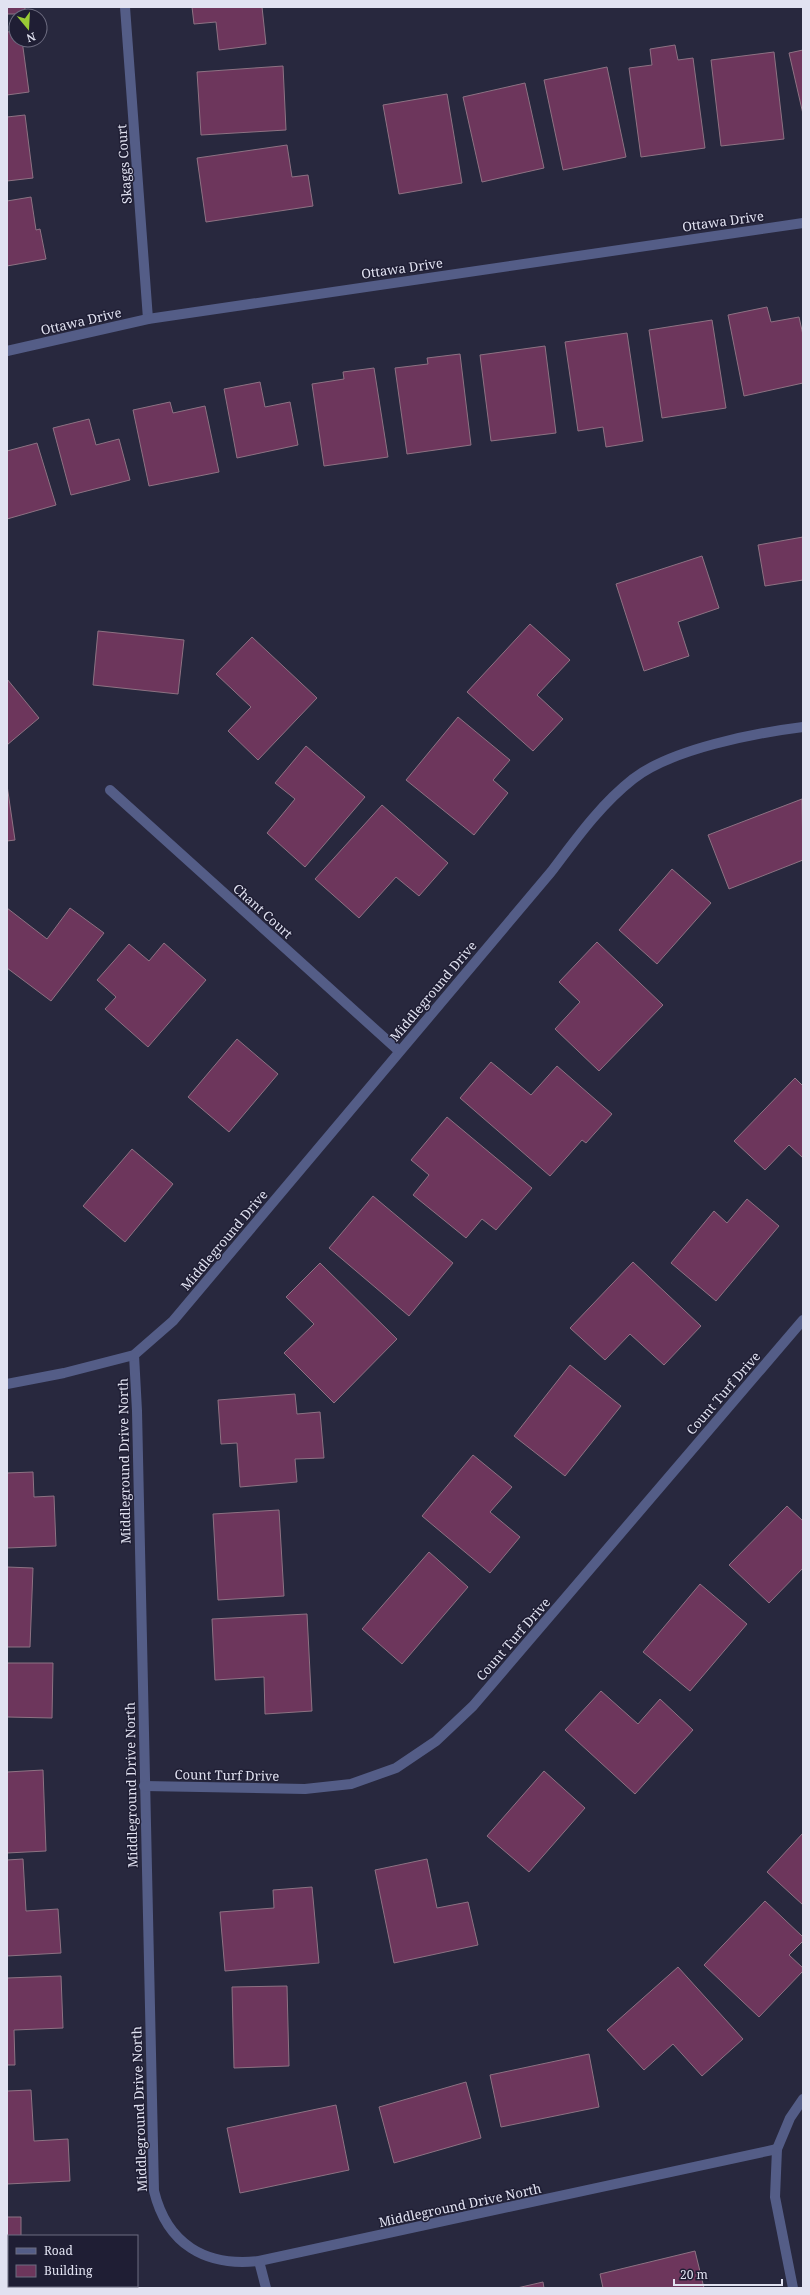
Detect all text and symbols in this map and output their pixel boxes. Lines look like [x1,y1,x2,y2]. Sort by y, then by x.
north arrow [8,8,48,48]
text: N [24,30,38,47]
street label: Skaggs Court [112,123,136,204]
street label: Ottawa Drive [681,206,765,236]
street label: Ottawa Drive [360,253,444,283]
street label: Ottawa Drive [39,303,123,339]
street label: Chant Court [229,879,297,943]
street label: Middleground Drive [386,937,480,1045]
street label: Middleground Drive [177,1186,271,1294]
street label: Count Turf Drive [682,1348,764,1438]
street label: Middleground Drive North [114,1378,134,1544]
street label: Count Turf Drive [472,1594,554,1684]
street label: Middleground Drive North [121,1702,141,1868]
street label: Count Turf Drive [174,1765,280,1785]
street label: Middleground Drive North [127,2026,151,2192]
street label: Middleground Drive North [377,2179,543,2231]
legend [8,2235,138,2287]
text: Road [44,2242,74,2259]
scale bar [674,2261,782,2287]
text: Building [44,2262,93,2279]
text: 20 m [680,2266,708,2283]

